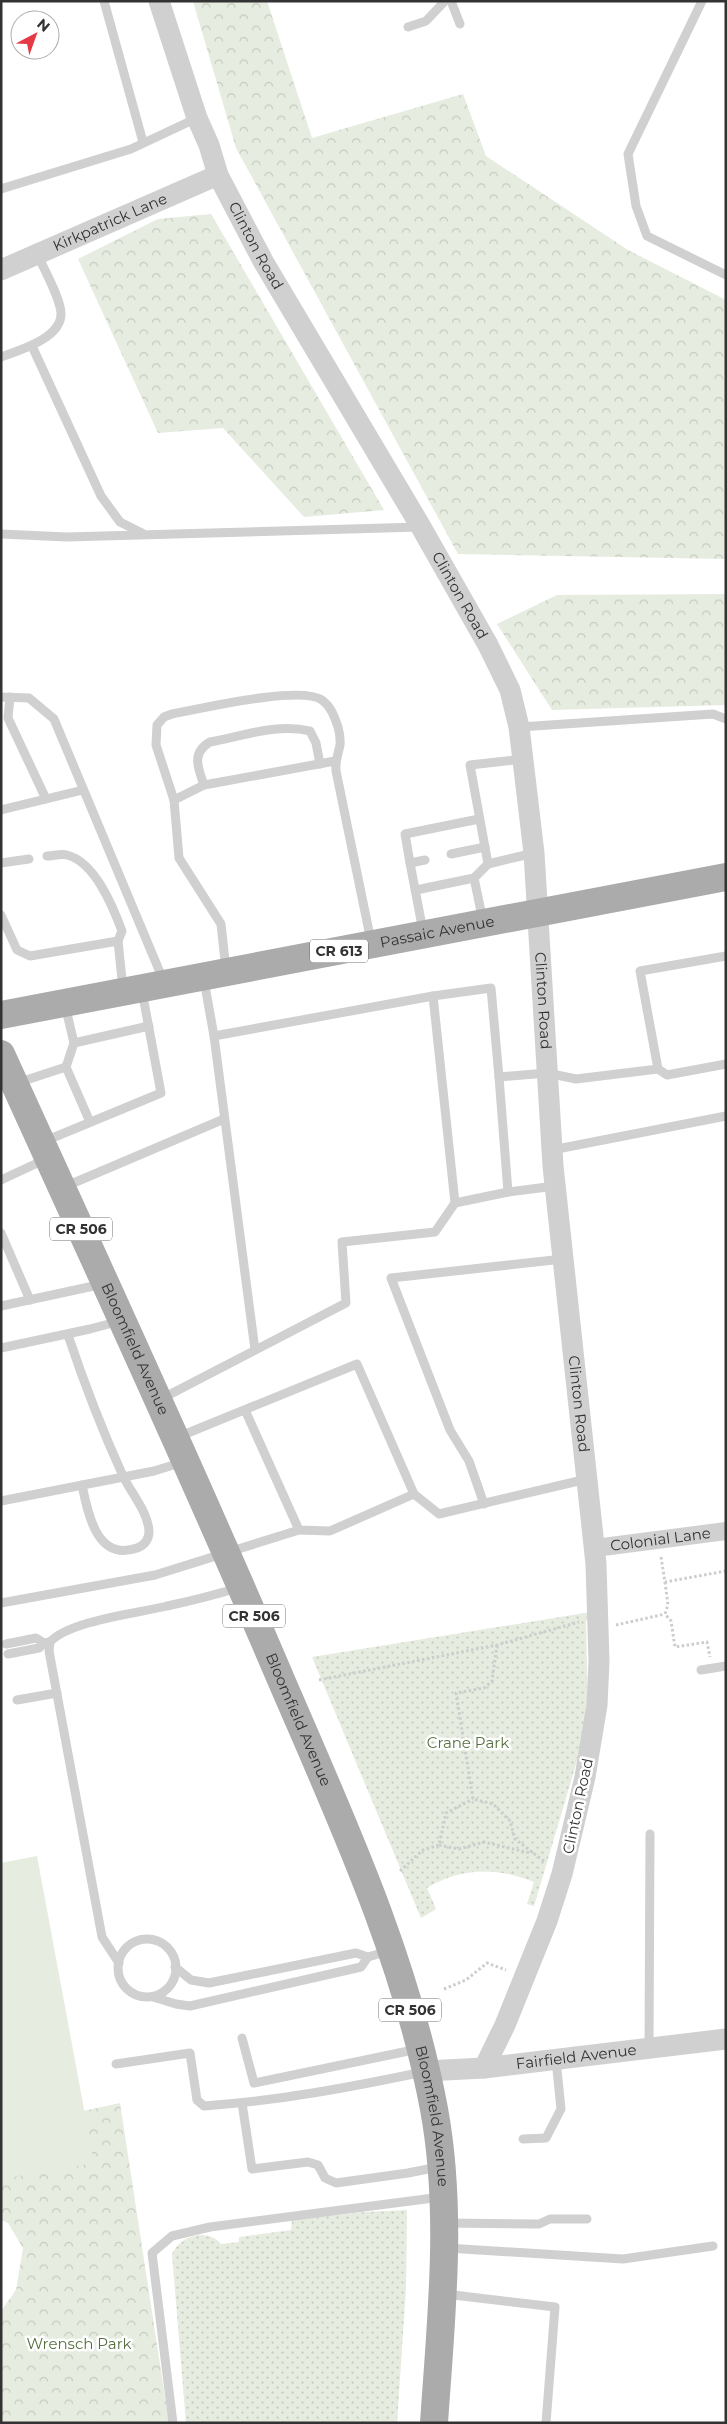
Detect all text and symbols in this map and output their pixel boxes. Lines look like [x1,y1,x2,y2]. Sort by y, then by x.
north arrow [10,10,60,60]
text: N [33,15,54,36]
street label: Kirkpatrick Lane [50,189,170,255]
street label: Clinton Road [225,198,288,293]
street label: Clinton Road [428,548,493,642]
street label: Passaic Avenue [378,911,496,952]
road number: CR 613 [310,939,368,962]
street label: Clinton Road [531,951,556,1050]
road number: CR 506 [50,1218,112,1240]
street label: Bloomfield Avenue [97,1280,174,1418]
street label: Clinton Road [565,1354,594,1453]
street label: Colonial Lane [609,1523,712,1555]
road number: CR 506 [223,1604,285,1628]
street label: Bloomfield Avenue [262,1650,336,1789]
park label: Crane Park [427,1733,509,1752]
street label: Clinton Road [558,1756,597,1855]
road number: CR 506 [379,1998,441,2022]
street label: Fairfield Avenue [515,2040,638,2073]
street label: Bloomfield Avenue [411,2043,453,2187]
park label: Wrensch Park [26,2334,132,2353]

